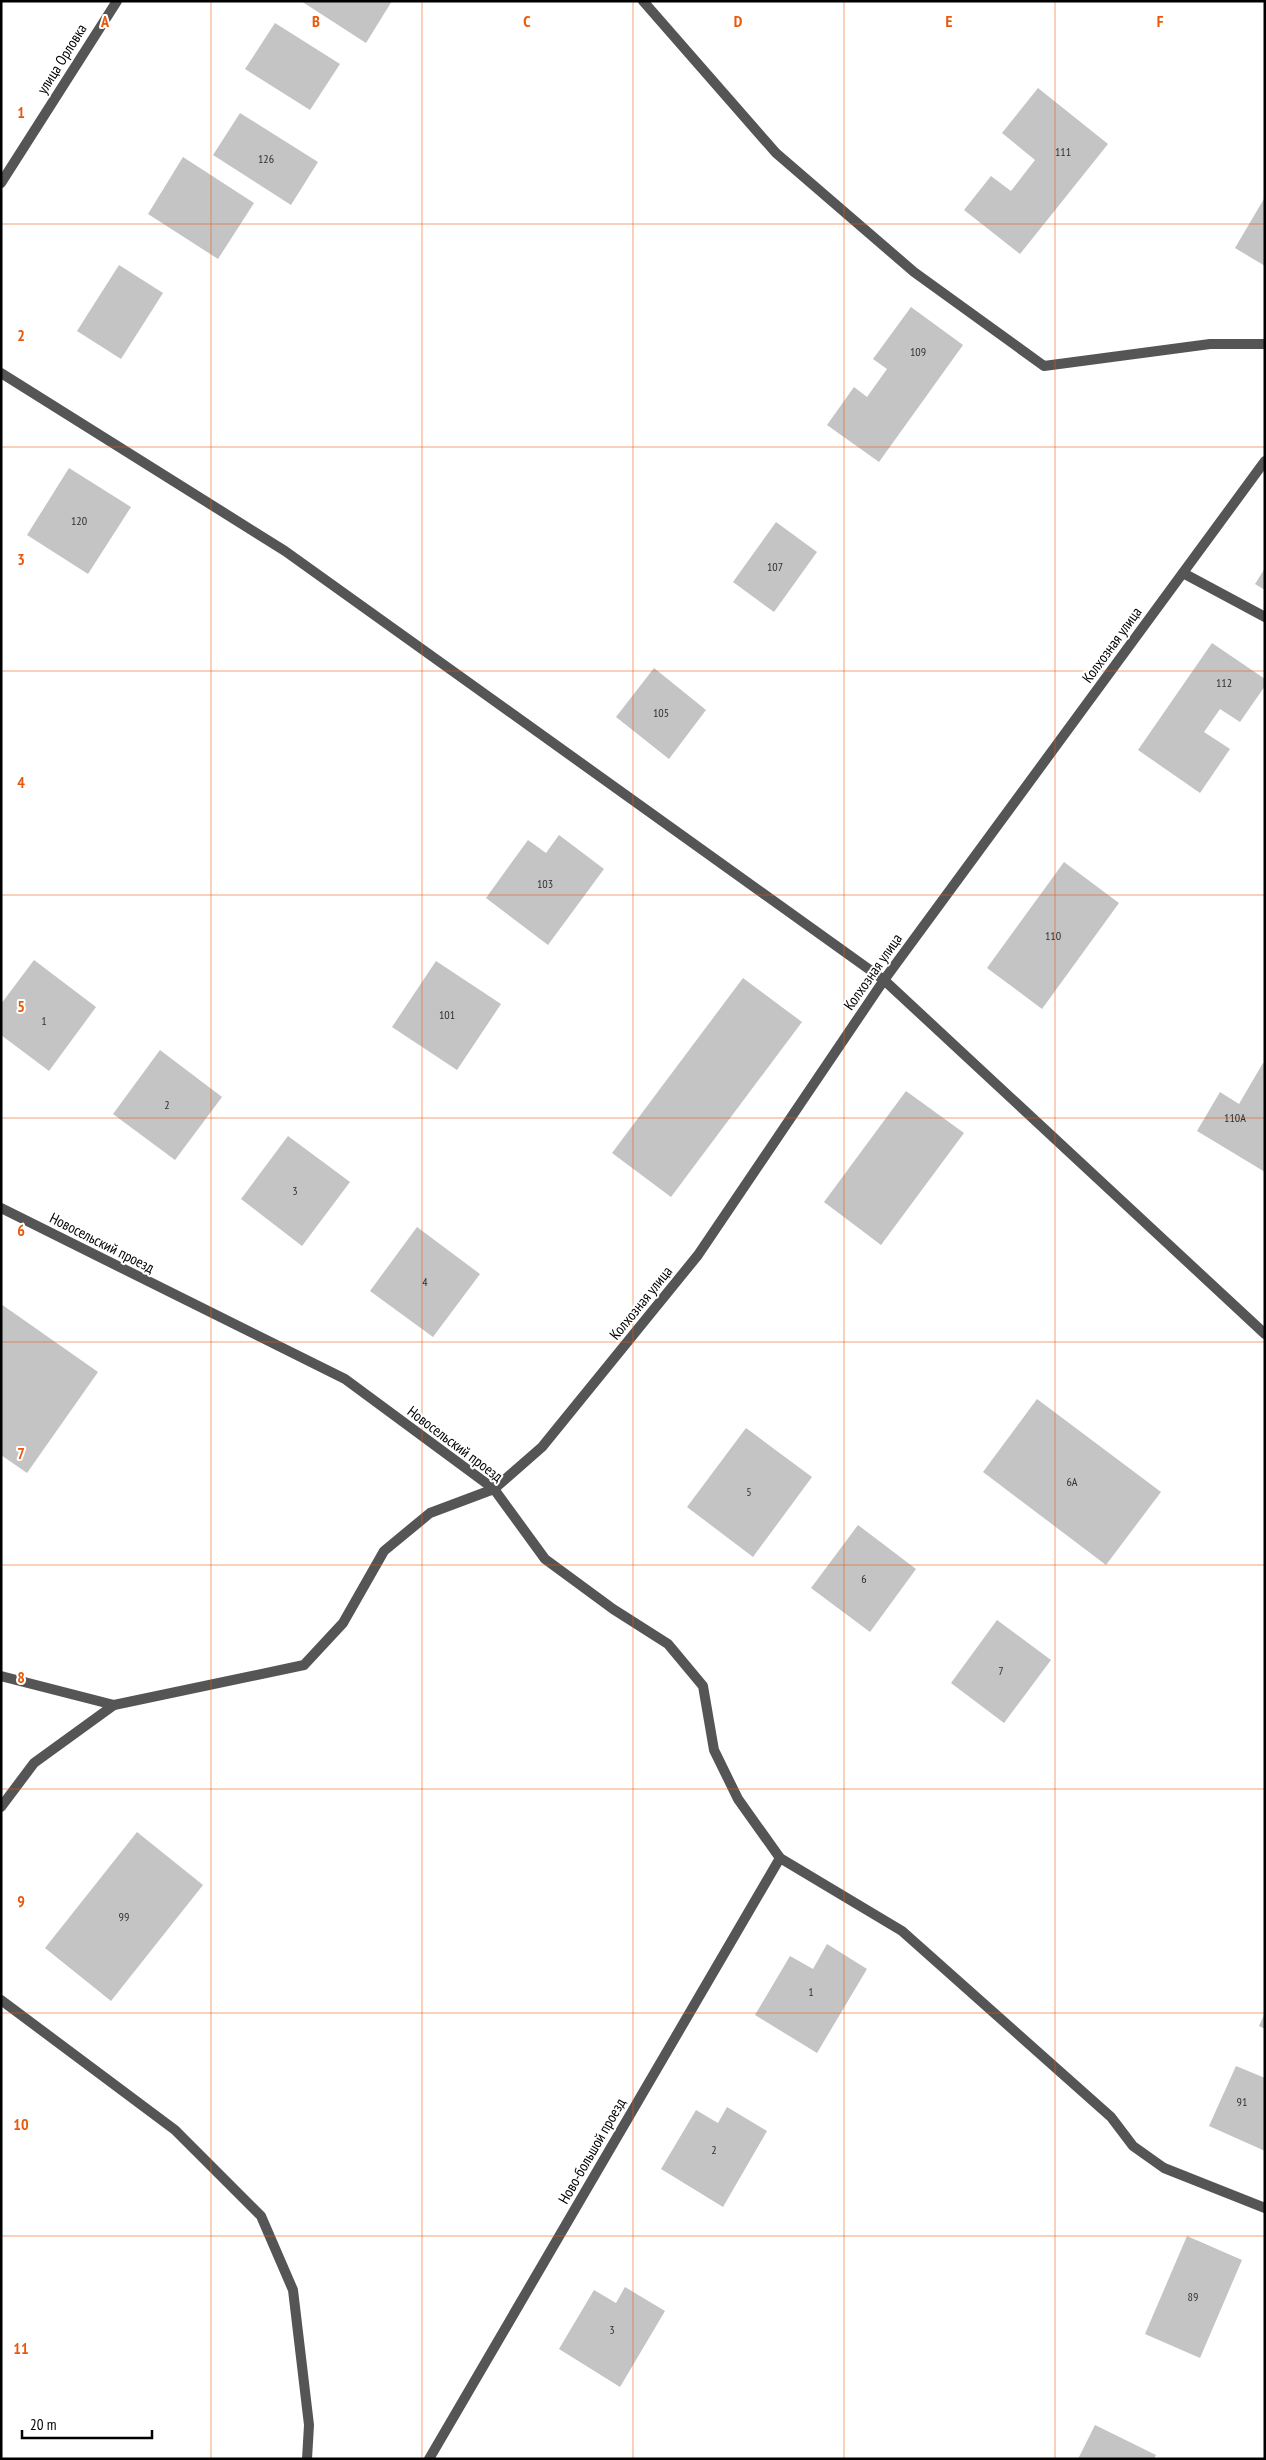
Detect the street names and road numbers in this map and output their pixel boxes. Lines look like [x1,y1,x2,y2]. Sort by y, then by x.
street label: улица Орловка [33,20,91,97]
street label: Колхозная улица [1078,603,1145,686]
street label: Колхозная улица [839,930,906,1014]
street label: Новосельский проезд [47,1208,158,1277]
street label: Колхозная улица [605,1262,676,1343]
street label: Новосельский проезд [404,1401,507,1486]
street label: Ново-большой проезд [554,2094,630,2207]

